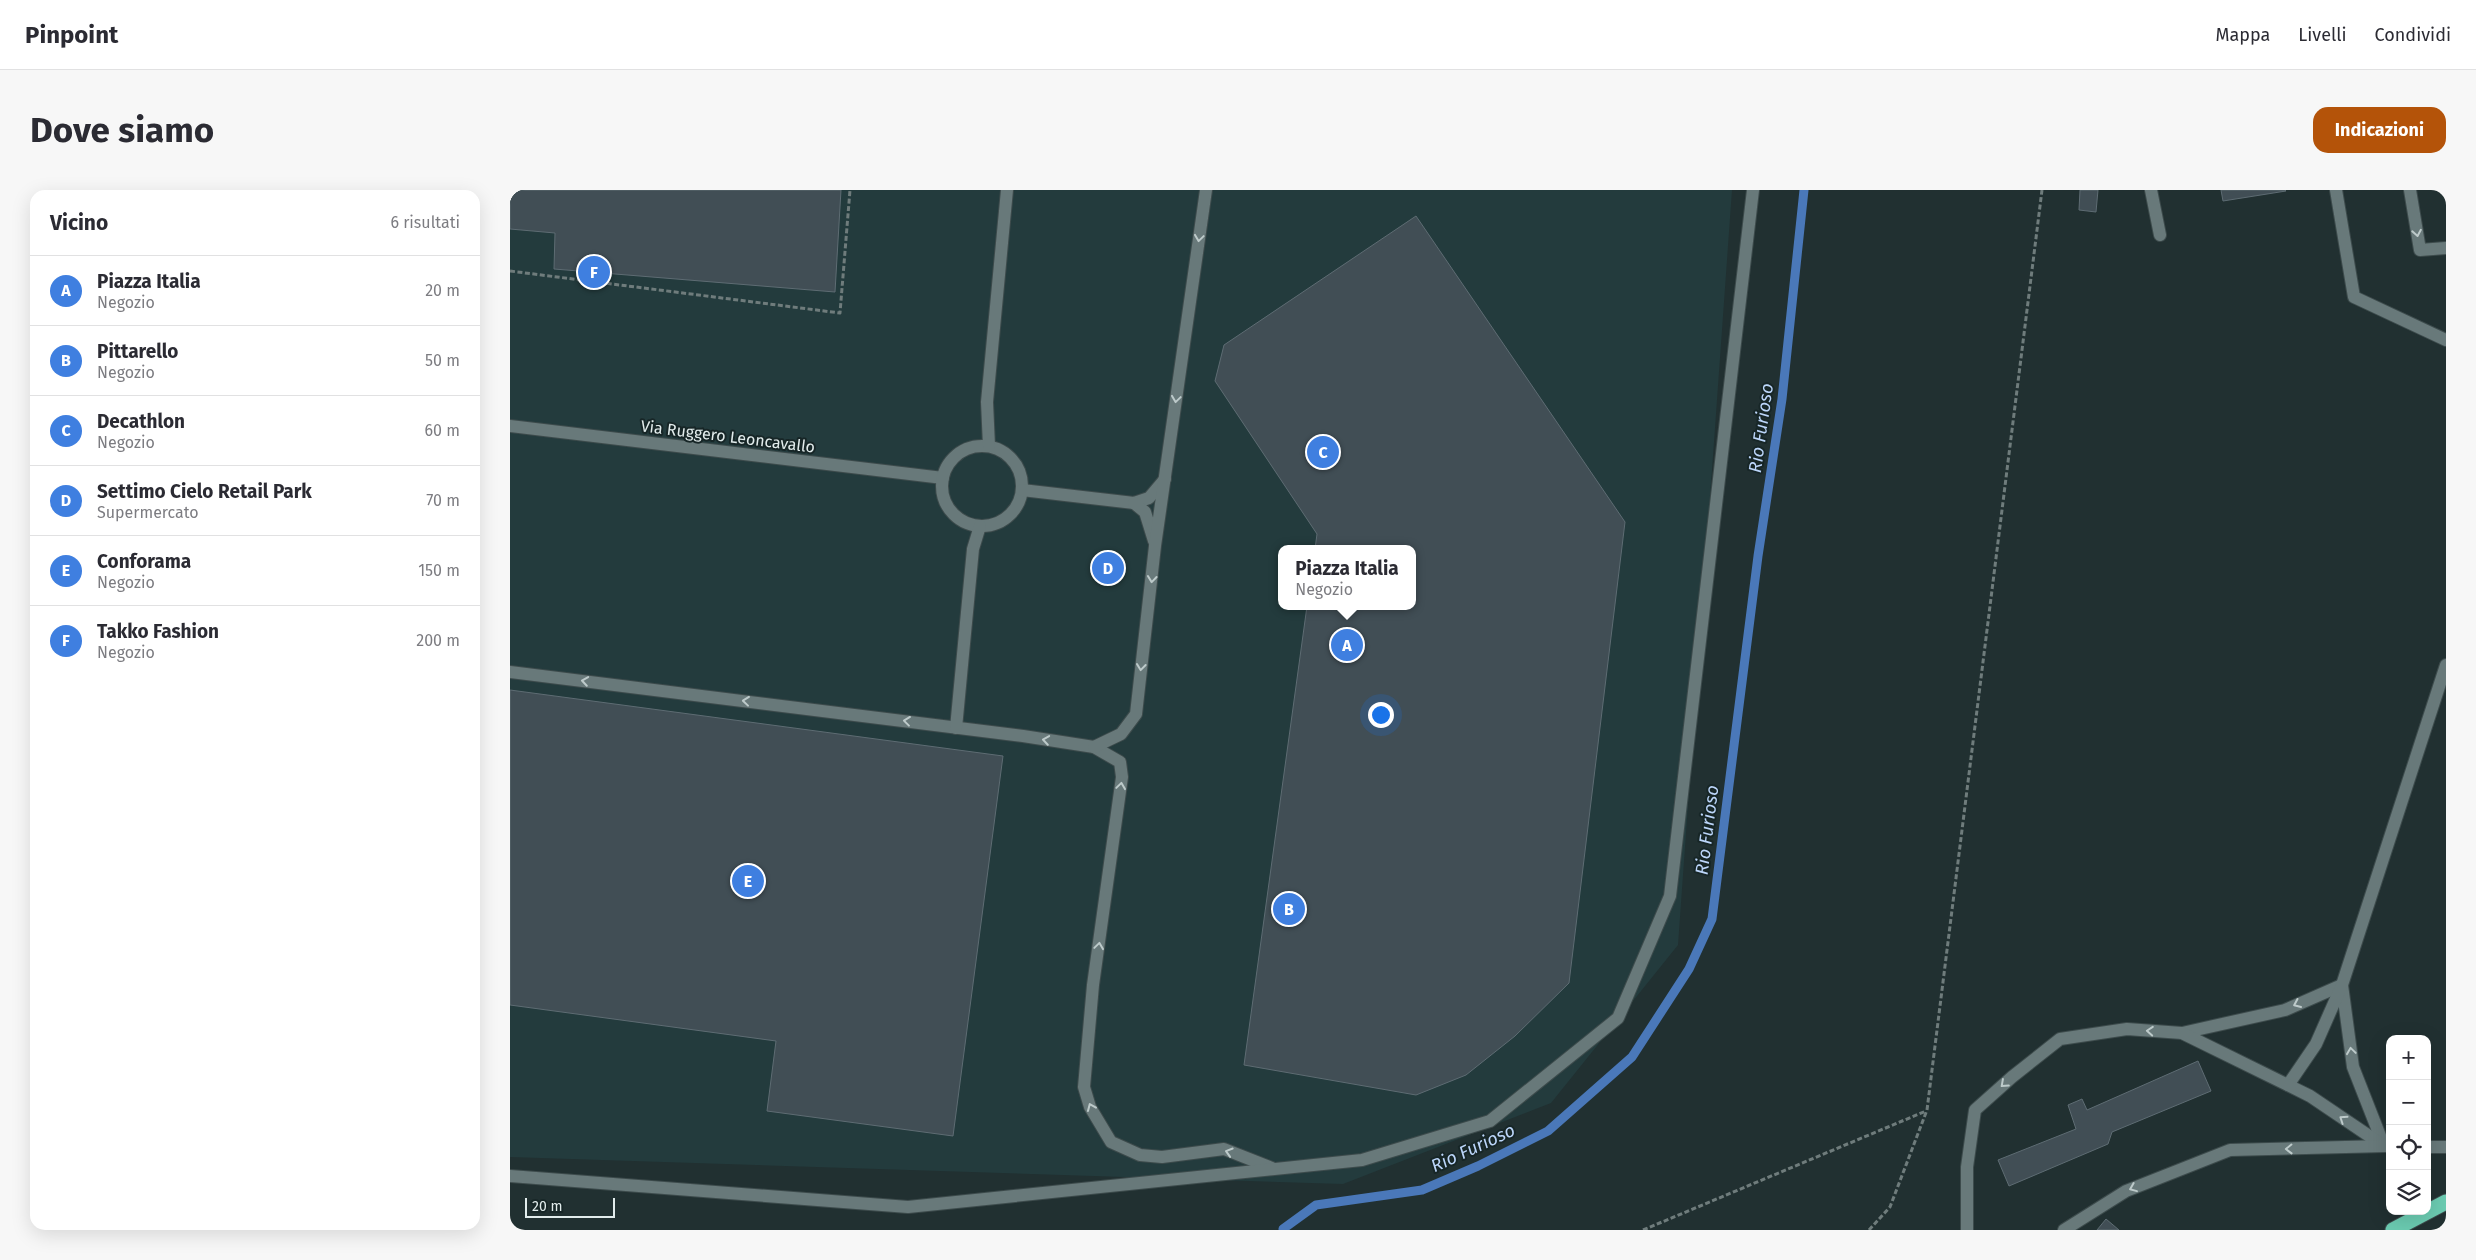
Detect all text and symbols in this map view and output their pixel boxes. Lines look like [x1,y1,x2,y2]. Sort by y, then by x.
text: Pinpoint [25,21,118,49]
text: Mappa [2216,24,2270,46]
text: Livelli [2298,24,2347,46]
text: Condividi [2375,24,2451,46]
button: Indicazioni [2313,107,2446,153]
text: Dove siamo [30,109,214,151]
text: Vicino [50,210,108,236]
text: 6 risultati [390,213,460,232]
one-way arrow [2412,229,2422,237]
one-way arrow [1194,234,1204,243]
pin: F [578,253,610,291]
text: Piazza Italia [97,270,201,293]
text: A [61,281,71,300]
text: 20 m [425,281,460,300]
text: Negozio [97,293,155,312]
text: Pittarello [97,340,178,363]
text: B [61,351,71,370]
text: 50 m [425,351,460,370]
text: Negozio [97,363,155,382]
water label: Rio Furioso [1744,382,1778,474]
one-way arrow [1171,395,1182,403]
text: Decathlon [97,410,185,433]
street label: Via Ruggero Leoncavallo [640,416,816,457]
text: C [61,421,71,440]
text: 60 m [425,421,460,440]
text: Negozio [97,433,155,452]
pin: C [1307,433,1339,471]
text: Settimo Cielo Retail Park [97,480,312,503]
text: D [61,491,71,510]
text: 70 m [426,491,460,510]
text: Supermercato [97,503,199,522]
popup [1278,545,1416,610]
pin: D [1092,549,1124,587]
text: Conforama [97,550,191,573]
text: Piazza Italia [1295,557,1399,580]
text: E [62,561,70,580]
text: 150 m [418,561,460,580]
text: Negozio [97,573,155,592]
one-way arrow [1146,575,1157,583]
text: Negozio [1295,580,1353,599]
text: Takko Fashion [97,620,219,643]
pin: A [1331,626,1363,664]
text: F [62,631,70,650]
text: 200 m [416,631,460,650]
text: Negozio [97,643,155,662]
one-way arrow [1136,663,1147,671]
one-way arrow [581,677,589,687]
one-way arrow [742,696,750,707]
your location [1368,702,1394,728]
one-way arrow [903,716,911,727]
one-way arrow [1042,735,1050,745]
one-way arrow [1115,781,1126,789]
water label: Rio Furioso [1691,784,1723,876]
pin: E [732,862,764,900]
pin: B [1273,890,1305,928]
one-way arrow [1093,942,1103,951]
one-way arrow [2293,998,2302,1009]
one-way arrow [2146,1026,2154,1037]
map controls [2386,1035,2431,1215]
button: + [2386,1035,2431,1080]
one-way arrow [2346,1046,2357,1054]
one-way arrow [2001,1078,2010,1087]
button: − [2386,1080,2431,1125]
one-way arrow [1087,1103,1097,1112]
one-way arrow [2340,1116,2349,1125]
water label: Rio Furioso [1427,1119,1519,1177]
button: locate [2386,1125,2431,1170]
one-way arrow [2284,1143,2292,1154]
one-way arrow [1225,1147,1234,1157]
button: layers [2386,1170,2431,1215]
one-way arrow [2129,1182,2138,1193]
scale bar [525,1195,615,1218]
text: 20 m [532,1198,562,1215]

